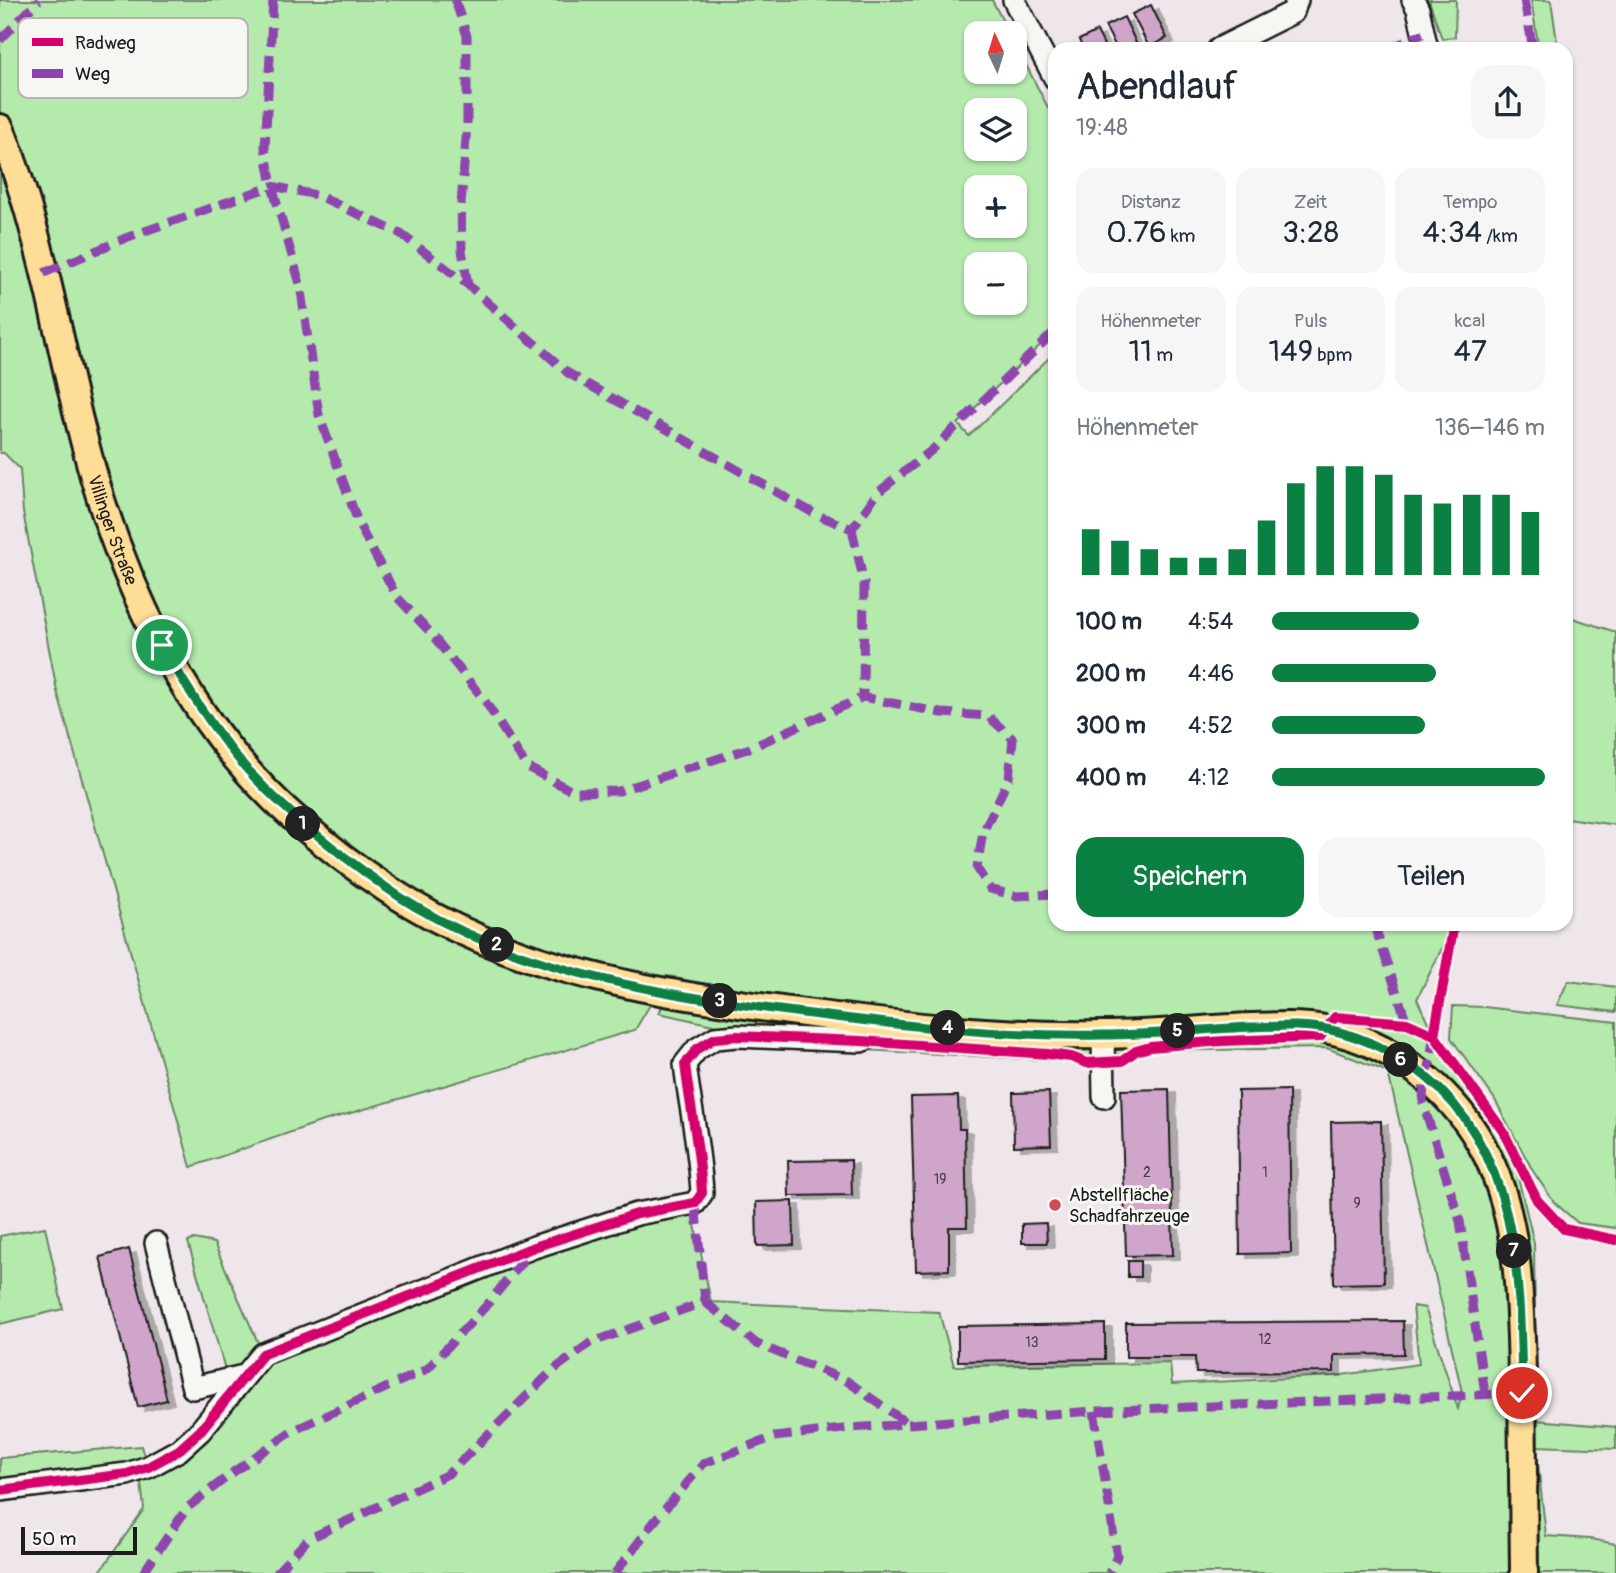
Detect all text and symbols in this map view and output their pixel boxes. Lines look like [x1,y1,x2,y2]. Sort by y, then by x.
legend [18,18,248,98]
north arrow [964,21,1027,84]
map controls [964,21,1027,315]
text: Radweg [75,31,136,55]
text: Weg [75,62,110,86]
text: Abendlauf [1076,63,1238,111]
button: share [1471,65,1545,139]
button: layers [964,98,1027,161]
text: 19:48 [1076,113,1128,142]
button: + [964,175,1027,238]
text: Distanz [1121,190,1181,214]
text: Zeit [1294,190,1327,214]
text: Tempo [1443,190,1497,214]
text: 0.76 [1106,214,1167,251]
text: 3:28 [1282,214,1339,251]
text: 4:34 [1423,214,1482,251]
text: km [1167,224,1195,248]
text: /km [1482,224,1518,248]
button: − [964,252,1027,315]
text: Höhenmeter [1100,309,1201,333]
text: Puls [1294,309,1327,333]
text: kcal [1455,309,1486,333]
text: 11 [1129,333,1152,370]
text: 149 [1269,333,1313,370]
text: 47 [1454,333,1487,370]
text: m [1152,343,1173,367]
text: bpm [1313,343,1352,367]
text: Höhenmeter [1076,413,1198,442]
text: 136–146 m [1435,413,1545,442]
street label: Villinger Straße [82,472,143,589]
text: 100 m [1076,607,1142,636]
text: 4:54 [1188,607,1233,636]
pin [132,615,192,675]
icon: arrive [143,626,181,664]
text: 200 m [1076,659,1146,688]
text: 4:46 [1188,659,1234,688]
text: 300 m [1076,711,1146,740]
text: 4:52 [1188,711,1233,740]
text: 400 m [1076,763,1146,792]
text: 4:12 [1188,763,1229,792]
pin: 1 [286,806,320,842]
text: 1 [299,811,306,835]
button: Speichern [1076,837,1304,917]
button: Teilen [1318,837,1545,917]
pin: 2 [480,928,514,962]
text: 2 [491,932,502,956]
pin: 3 [702,984,738,1018]
text: 3 [714,988,725,1012]
pin: 4 [930,1010,965,1046]
pin: 5 [1160,1014,1196,1048]
text: 4 [942,1015,953,1039]
text: 5 [1172,1018,1183,1042]
pin: 6 [1384,1042,1418,1078]
text: 6 [1395,1047,1406,1071]
house number: 2 [1143,1164,1151,1181]
house number: 1 [1262,1164,1268,1181]
house number: 19 [934,1171,946,1188]
place label: Abstellfläche Schadfahrzeuge [1069,1184,1189,1228]
house number: 9 [1353,1195,1361,1212]
marker: Abstellfläche Schadfahrzeuge [1047,1197,1063,1213]
pin: 7 [1496,1234,1532,1268]
text: 7 [1508,1238,1519,1262]
house number: 12 [1258,1331,1272,1348]
house number: 13 [1025,1334,1039,1351]
pin [1492,1363,1552,1423]
icon: check [1503,1374,1541,1412]
scale bar [21,1524,136,1556]
text: 50 m [32,1527,76,1551]

